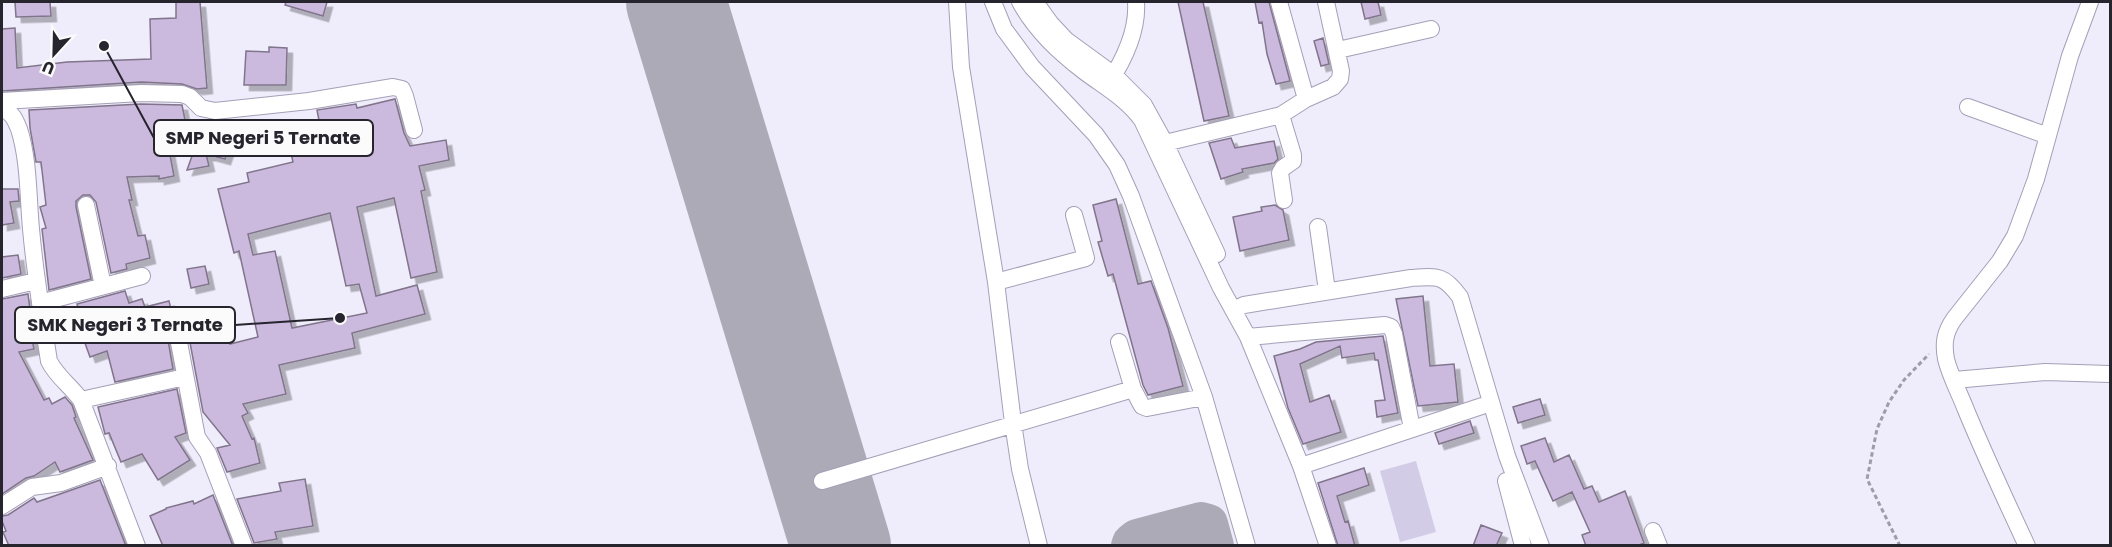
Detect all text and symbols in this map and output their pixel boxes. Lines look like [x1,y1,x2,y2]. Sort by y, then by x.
north arrow [24,24,84,84]
text: U [39,55,58,80]
callout: SMP Negeri 5 Ternate [154,120,373,156]
text: SMP Negeri 5 Ternate [165,125,361,150]
callout: SMK Negeri 3 Ternate [15,307,235,343]
text: SMK Negeri 3 Ternate [27,312,223,337]

